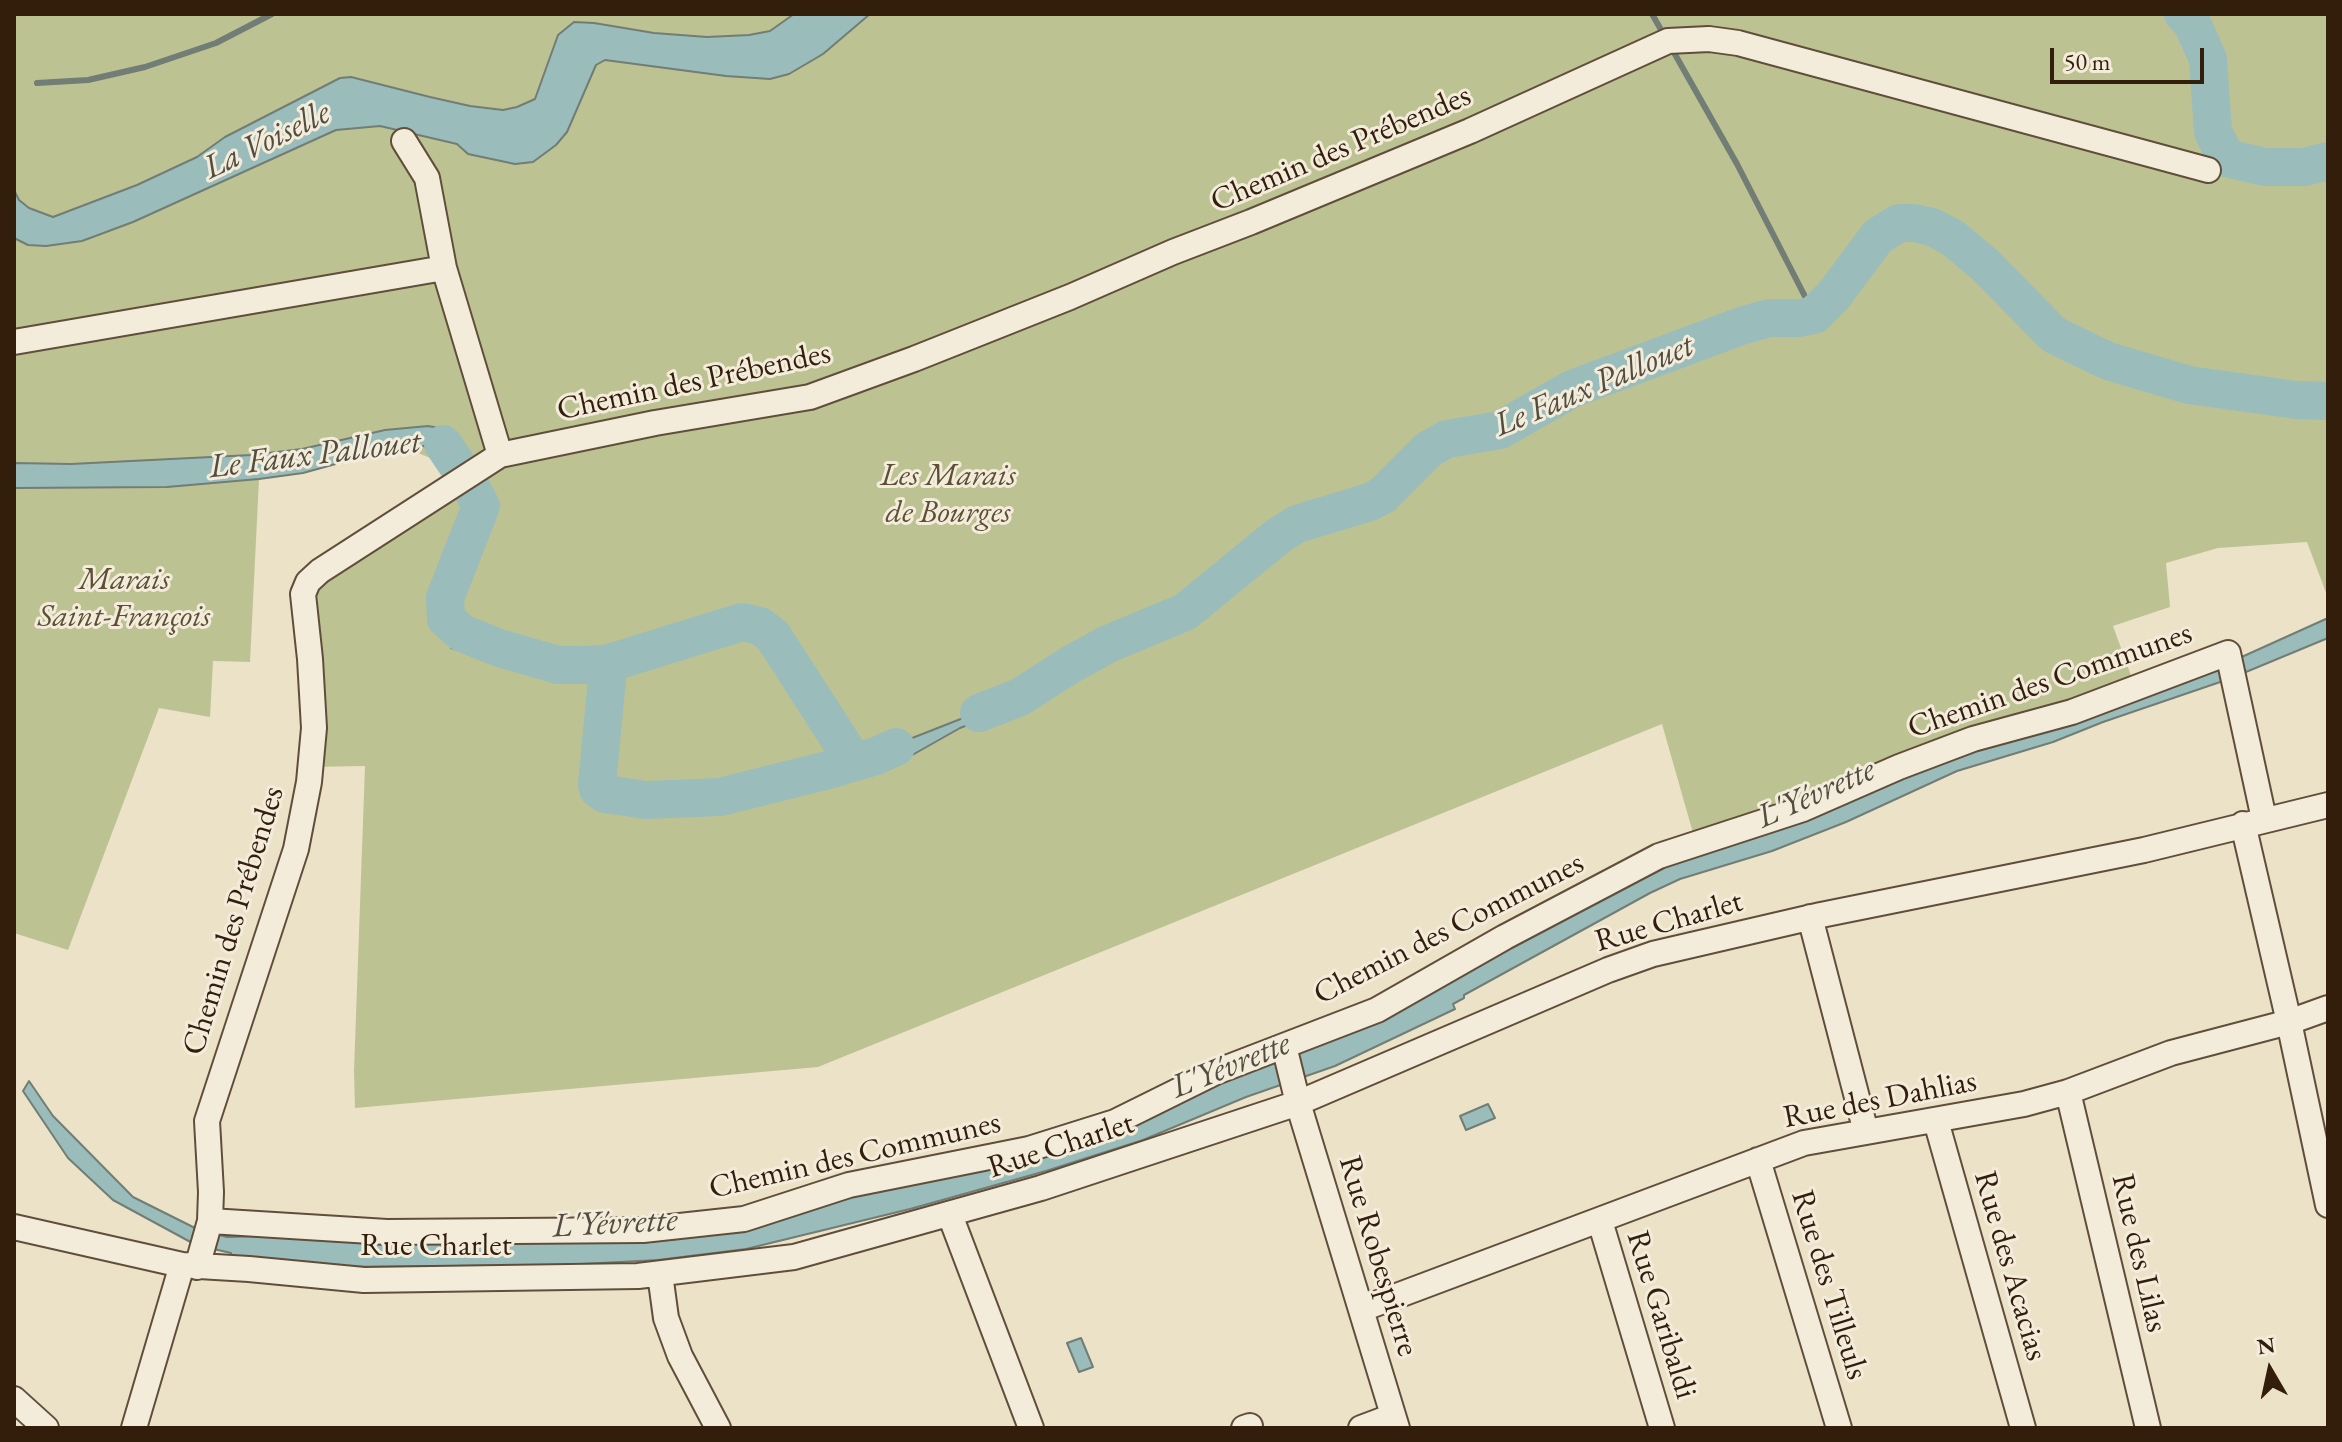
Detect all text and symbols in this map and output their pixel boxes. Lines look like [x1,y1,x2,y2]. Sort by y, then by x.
scale bar [2054,32,2208,82]
text: 50 m [2064,46,2111,77]
street label: Chemin des Prébendes [1205,77,1477,221]
water label: La Voiselle [197,93,337,189]
water label: Le Faux Pallouet [1488,326,1700,446]
street label: Chemin des Prébendes [554,334,834,430]
water label: Le Faux Pallouet [207,422,423,488]
park label: Les Marais de Bourges [880,457,1016,532]
park label: Marais Saint-François [38,561,210,636]
street label: Chemin des Communes [1903,614,2197,748]
water label: L'Yévrette [1750,750,1882,838]
street label: Chemin des Prébendes [175,782,293,1060]
street label: Chemin des Communes [1308,844,1590,1014]
street label: Rue Charlet [1591,883,1747,961]
water label: L'Yévrette [1165,1024,1297,1108]
street label: Rue des Dahlias [1780,1062,1980,1138]
street label: Chemin des Communes [705,1104,1005,1208]
street label: Rue Charlet [983,1104,1139,1188]
street label: Rue Robespierre [1329,1151,1427,1361]
street label: Rue des Acacias [1965,1167,2055,1365]
street label: Rue des Lilas [2102,1170,2176,1336]
street label: Rue des Tilleuls [1782,1186,1876,1384]
water label: L'Yévrette [551,1200,679,1248]
street label: Rue Garibaldi [1617,1226,1705,1404]
street label: Rue Charlet [360,1227,512,1265]
north arrow [2230,1330,2310,1410]
text: N [2255,1330,2277,1362]

